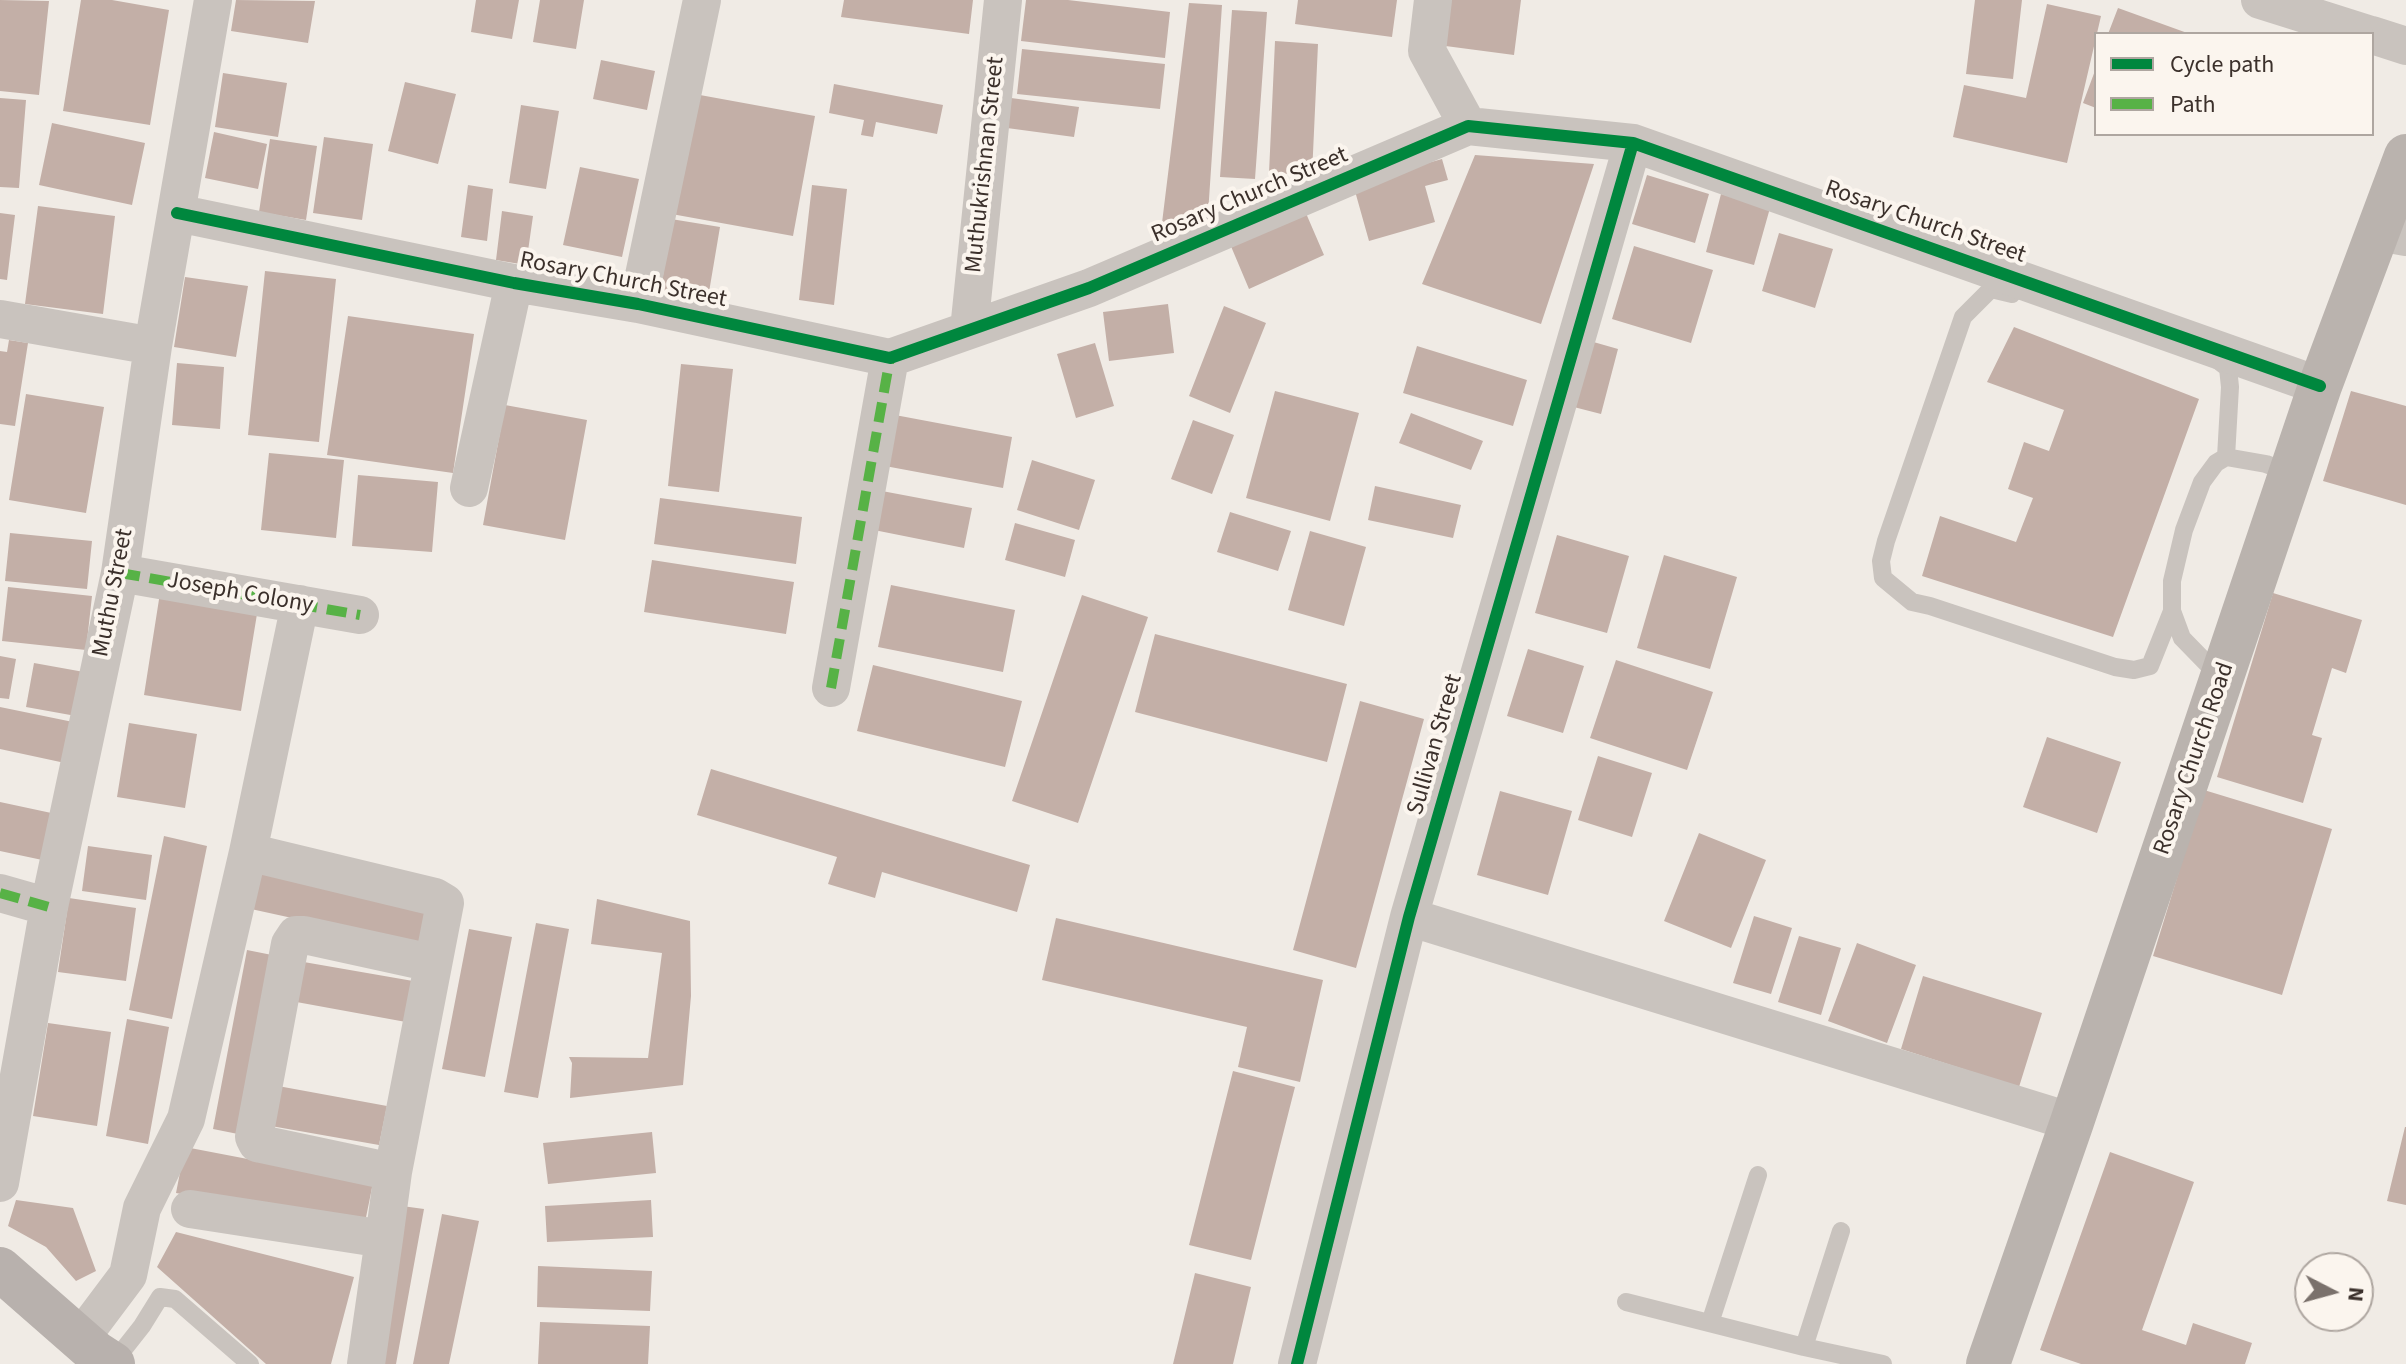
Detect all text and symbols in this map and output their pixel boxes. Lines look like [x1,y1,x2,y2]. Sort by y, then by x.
legend [2094,32,2374,136]
text: Cycle path [2170,47,2274,82]
street label: Muthukrishnan Street [960,55,1012,275]
text: Path [2170,87,2216,122]
street label: Rosary Church Street [1148,142,1352,250]
street label: Rosary Church Street [1821,175,2029,271]
street label: Rosary Church Street [517,247,729,315]
street label: Muthu Street [87,527,141,659]
street label: Joseph Colony [165,567,315,621]
street label: Rosary Church Road [2149,659,2241,859]
street label: Sullivan Street [1402,671,1470,819]
north arrow [2294,1252,2374,1332]
text: N [2339,1285,2373,1303]

